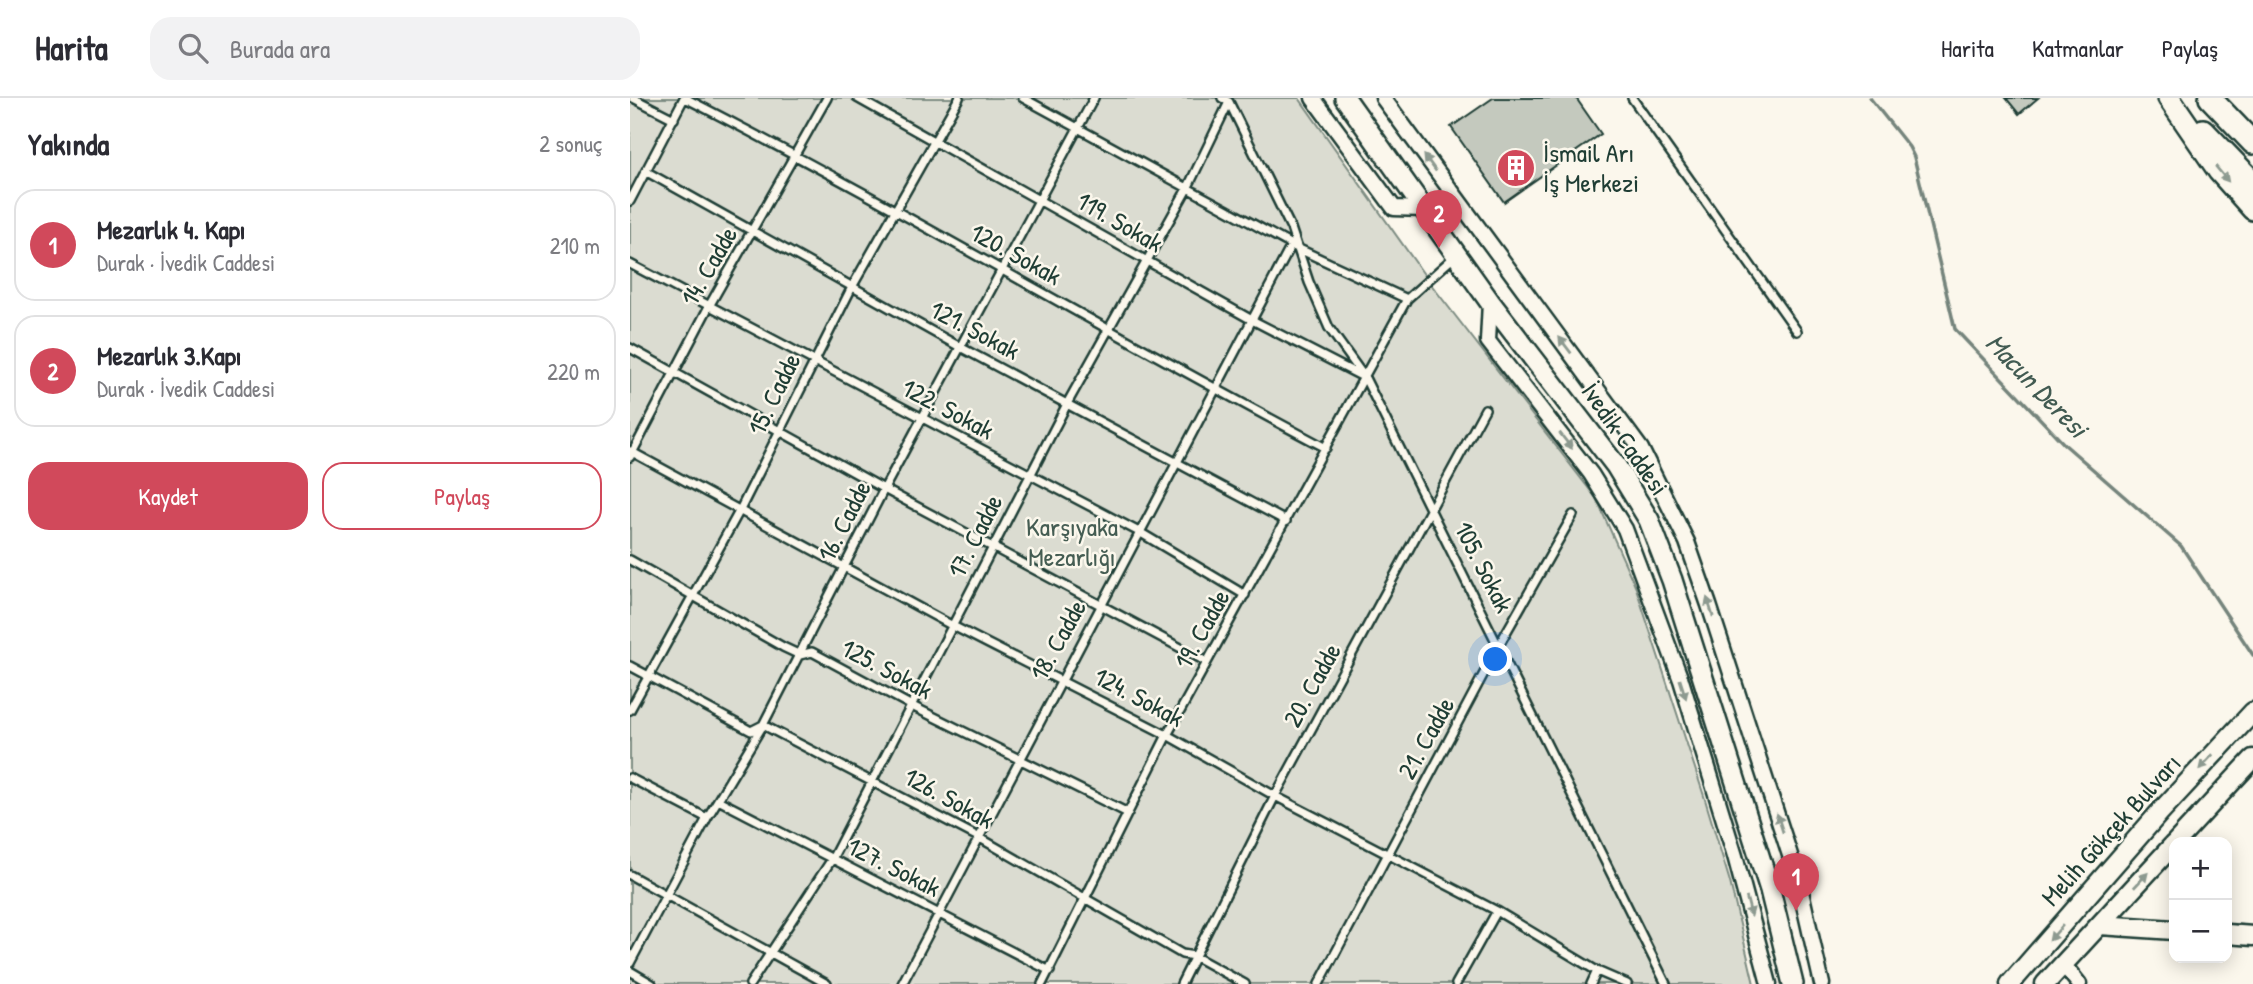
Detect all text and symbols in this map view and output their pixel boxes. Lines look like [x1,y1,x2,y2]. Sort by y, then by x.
search box [150,17,640,80]
text: Harita [35,26,108,70]
icon: search [174,29,212,67]
text: Burada ara [230,31,330,66]
text: Harita [1941,32,1994,64]
text: Katmanlar [2032,32,2124,64]
text: Paylaş [2162,32,2218,64]
text: Yakında [28,124,109,164]
text: 2 sonuç [539,128,602,159]
place label: İsmail Arı İş Merkezi [1543,135,1639,200]
building icon: İsmail Arı İş Merkezi [1495,147,1537,189]
one-way arrow [1423,154,1437,172]
one-way arrow [2214,166,2229,183]
street label: 119. Sokak [1071,183,1170,260]
pin: 2 [1416,190,1462,248]
text: Mezarlık 4. Kapı [97,212,246,247]
street label: 120. Sokak [964,214,1068,293]
street label: 14. Cadde [672,220,745,312]
text: 1 [49,230,57,261]
text: 210 m [550,230,600,261]
text: Durak · İvedik Caddesi [97,247,275,278]
street label: 121. Sokak [924,291,1026,368]
water label: Macun Deresi [1977,324,2098,448]
one-way arrow [1559,336,1573,354]
text: Mezarlık 3.Kapı [97,338,242,373]
street label: 15. Cadde [739,347,808,441]
text: 2 [48,356,58,387]
text: 220 m [547,356,600,387]
street label: 122. Sokak [896,370,1001,447]
text: Durak · İvedik Caddesi [97,373,275,404]
street label: İvedik Caddesi [1574,375,1677,502]
one-way arrow [1558,432,1573,450]
button: Kaydet [28,462,308,530]
button: Paylaş [322,462,602,530]
street label: 16. Cadde [808,474,879,567]
street label: 17. Cadde [939,488,1010,583]
park label: Karşıyaka Mezarlığı [1026,509,1118,574]
street label: 105. Sokak [1447,515,1522,618]
street label: 19. Cadde [1166,583,1238,675]
street label: 18. Cadde [1021,593,1094,686]
one-way arrow [1704,596,1715,617]
street label: 125. Sokak [836,630,939,707]
street label: 20. Cadde [1274,637,1349,733]
your location [1478,642,1512,676]
street label: 124. Sokak [1088,658,1190,735]
one-way arrow [1679,679,1689,700]
street label: 21. Cadde [1389,691,1462,785]
street label: Melih Gökçek Bulvarı [2033,746,2188,913]
one-way arrow [2199,753,2215,770]
street label: 126. Sokak [898,759,1001,837]
one-way arrow [1775,813,1785,834]
street label: 127. Sokak [842,828,947,905]
map controls [2169,837,2232,963]
button: + [2169,837,2232,900]
pin: 1 [1773,853,1819,911]
one-way arrow [2133,872,2149,889]
one-way arrow [1744,897,1754,918]
button: − [2169,900,2232,963]
one-way arrow [2049,924,2064,941]

